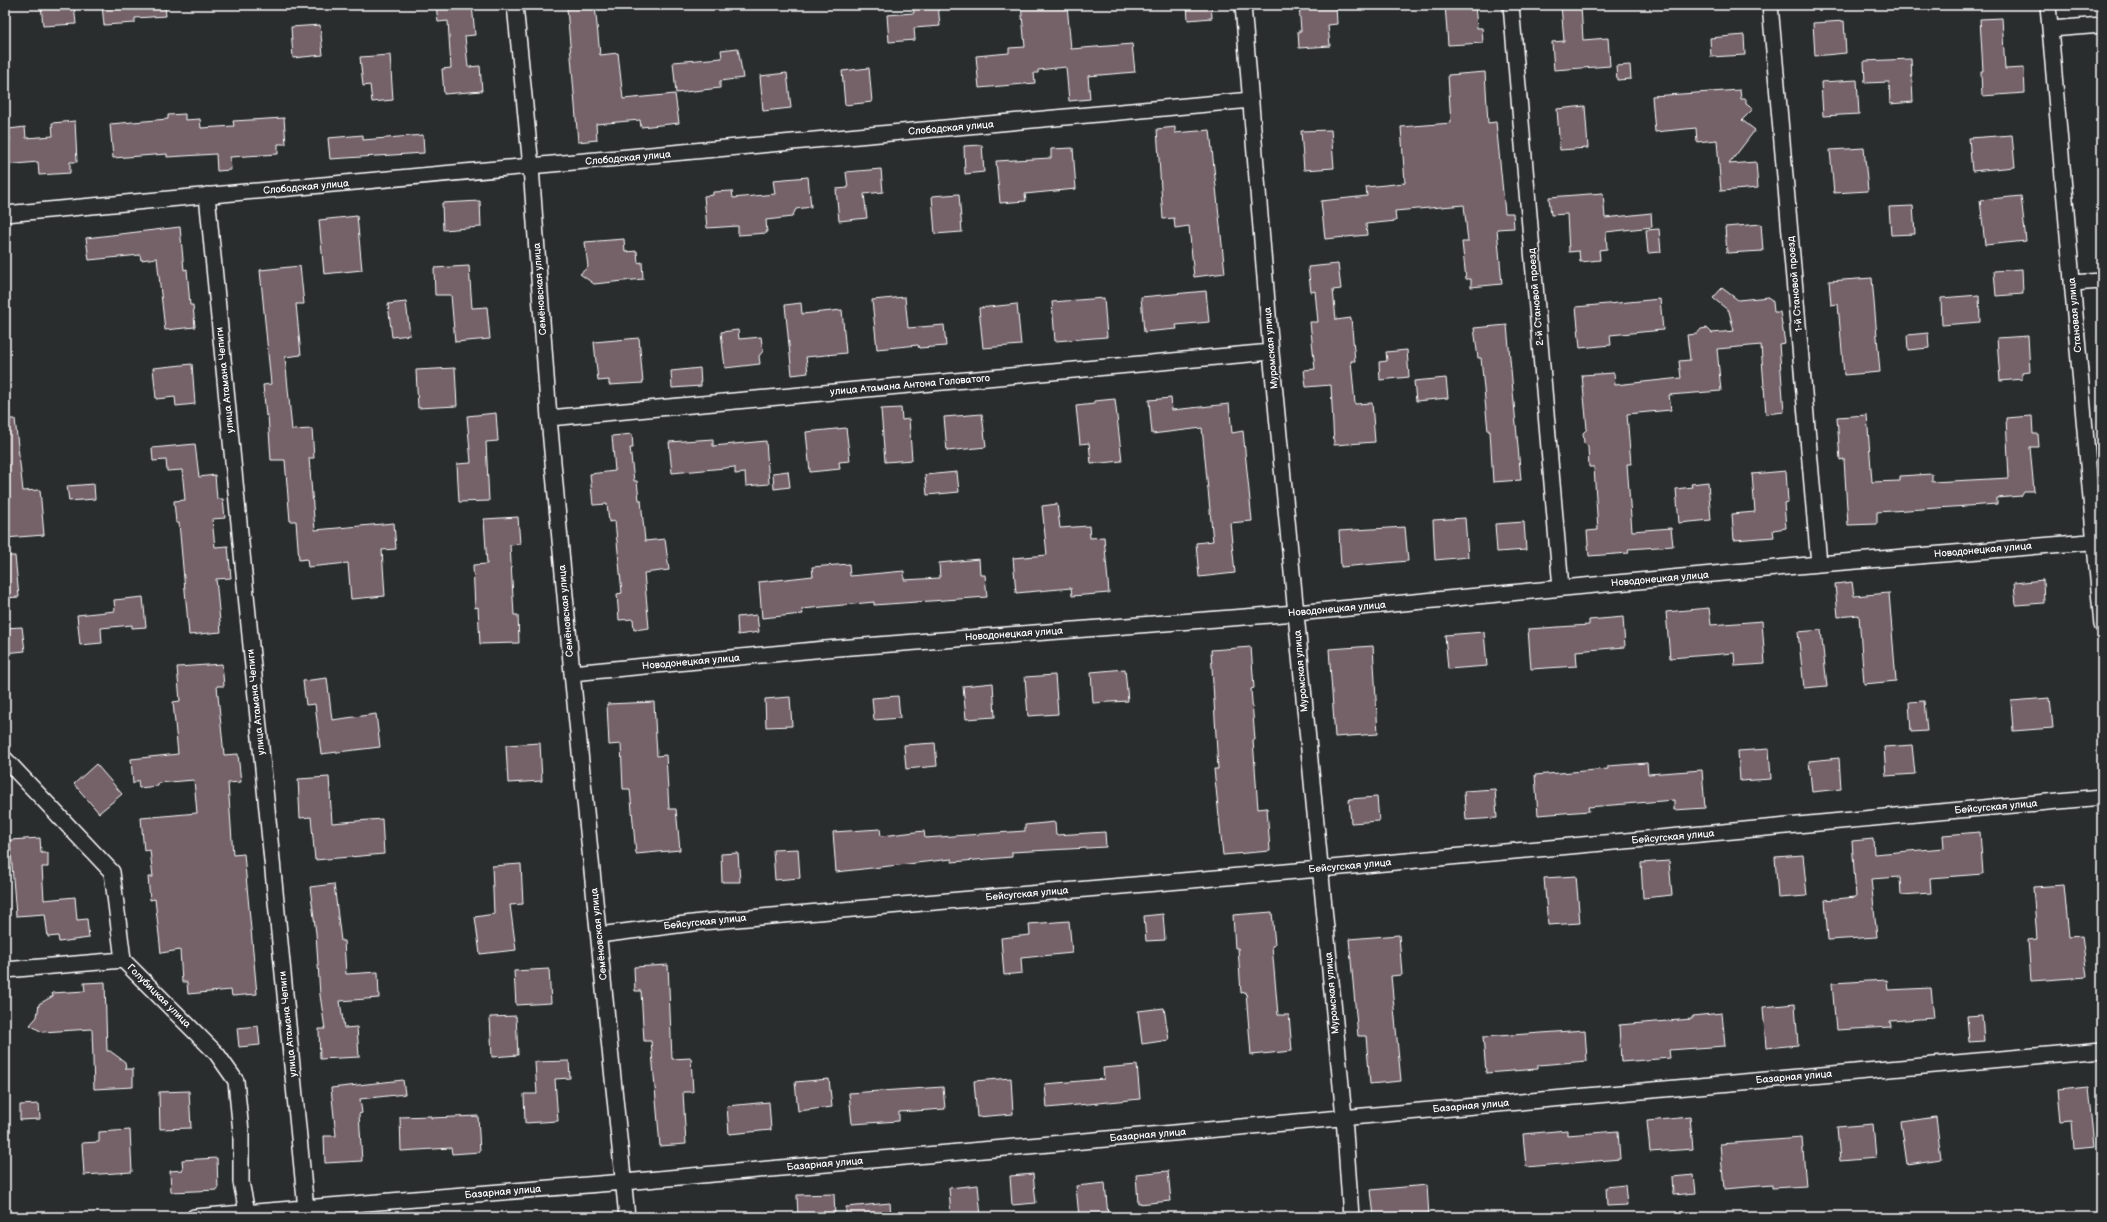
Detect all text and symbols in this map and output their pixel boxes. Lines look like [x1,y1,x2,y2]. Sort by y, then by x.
street label: Слободская улица [908,118,994,138]
street label: Слободская улица [585,148,671,168]
street label: Слободская улица [263,177,349,197]
street label: 1-й Становой проезд [1785,236,1805,332]
street label: Семёновская улица [531,242,549,336]
street label: 2-й Становой проезд [1526,248,1546,346]
street label: Становая улица [2066,277,2084,353]
street label: Муромская улица [1261,306,1281,390]
street label: улица Атамана Чепиги [213,326,237,434]
street label: улица Атамана Антона Головатого [830,372,990,398]
street label: Новодонецкая улица [1934,540,2033,560]
street label: Семёновская улица [556,564,576,658]
street label: Новодонецкая улица [1611,569,1710,589]
street label: Новодонецкая улица [1288,599,1387,619]
street label: Новодонецкая улица [965,625,1063,643]
street label: Муромская улица [1291,629,1311,713]
street label: улица Атамана Чепиги [244,648,268,756]
street label: Новодонецкая улица [642,652,741,672]
street label: Бейсугская улица [1954,797,2038,817]
street label: Бейсугская улица [1631,827,1715,847]
street label: Бейсугская улица [1308,856,1392,876]
street label: Бейсугская улица [985,884,1069,904]
street label: Семёновская улица [588,887,610,981]
street label: Бейсугская улица [663,912,747,932]
street label: Муромская улица [1322,951,1342,1035]
street label: Голубицкая улица [125,962,193,1030]
street label: улица Атамана Чепиги [276,970,300,1078]
street label: Базарная улица [1755,1068,1833,1086]
street label: Базарная улица [1432,1097,1510,1115]
street label: Базарная улица [1109,1126,1187,1144]
street label: Базарная улица [786,1155,864,1173]
street label: Базарная улица [464,1183,542,1201]

